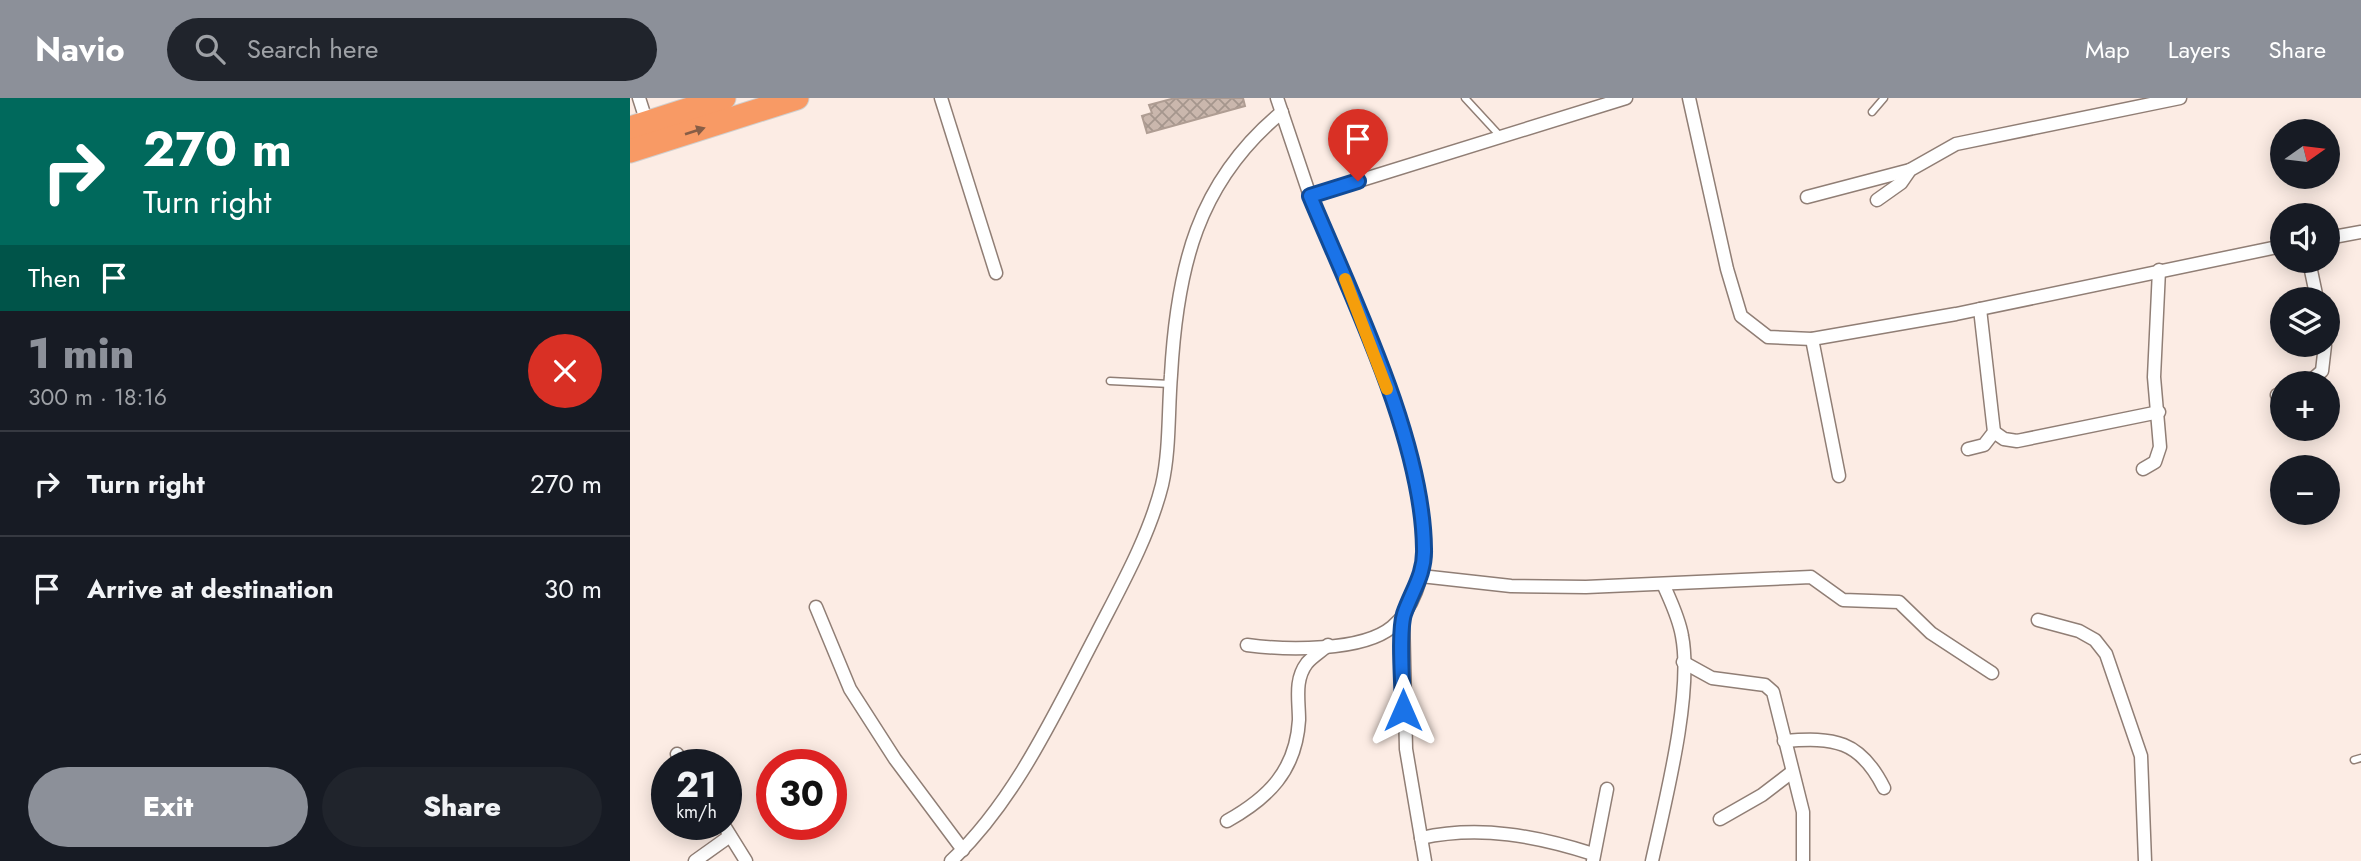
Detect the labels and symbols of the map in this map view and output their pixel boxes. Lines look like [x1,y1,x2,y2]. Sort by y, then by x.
pin [1328,109,1388,181]
north arrow [2270,119,2340,189]
one-way arrow [685,125,706,135]
position arrow [1366,673,1440,747]
speed limit sign: 30 [756,749,847,840]

